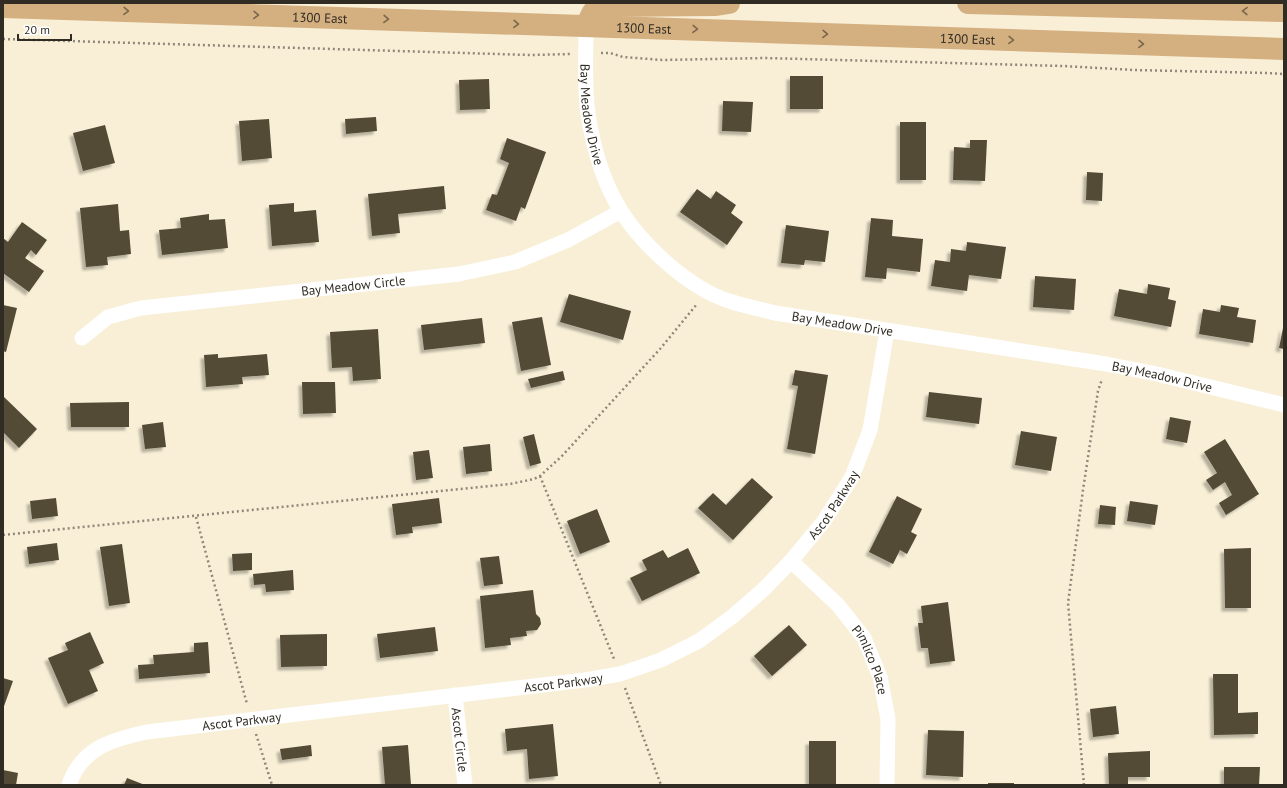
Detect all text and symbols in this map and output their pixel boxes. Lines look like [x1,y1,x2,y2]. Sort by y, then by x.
one-way arrow [123,6,129,15]
one-way arrow [1242,7,1248,15]
street label: 1300 East [292,8,348,27]
one-way arrow [253,11,259,19]
one-way arrow [383,15,389,23]
scale bar [18,16,71,42]
one-way arrow [513,19,519,28]
street label: 1300 East [616,19,672,38]
text: 20 m [24,22,50,37]
one-way arrow [692,25,698,34]
one-way arrow [822,29,828,38]
street label: 1300 East [940,30,996,49]
one-way arrow [1008,36,1014,44]
one-way arrow [1138,40,1144,48]
street label: Bay Meadow Drive [576,64,607,167]
street label: Bay Meadow Circle [300,272,406,300]
street label: Bay Meadow Drive [791,308,894,340]
street label: Bay Meadow Drive [1111,357,1214,396]
street label: Ascot Parkway [805,468,863,543]
street label: Pimlico Place [848,622,891,696]
street label: Ascot Parkway [523,669,604,696]
street label: Ascot Circle [447,706,472,773]
street label: Ascot Parkway [201,708,282,734]

